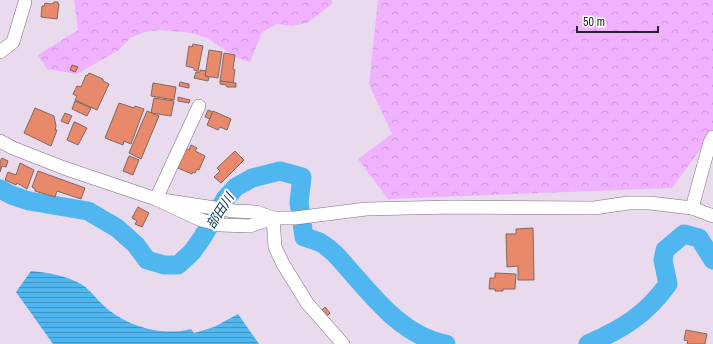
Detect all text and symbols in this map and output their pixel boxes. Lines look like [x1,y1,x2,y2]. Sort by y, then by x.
scale bar [577,8,658,34]
text: 50 m [583,14,605,30]
water label: 部田川 [202,188,239,232]

